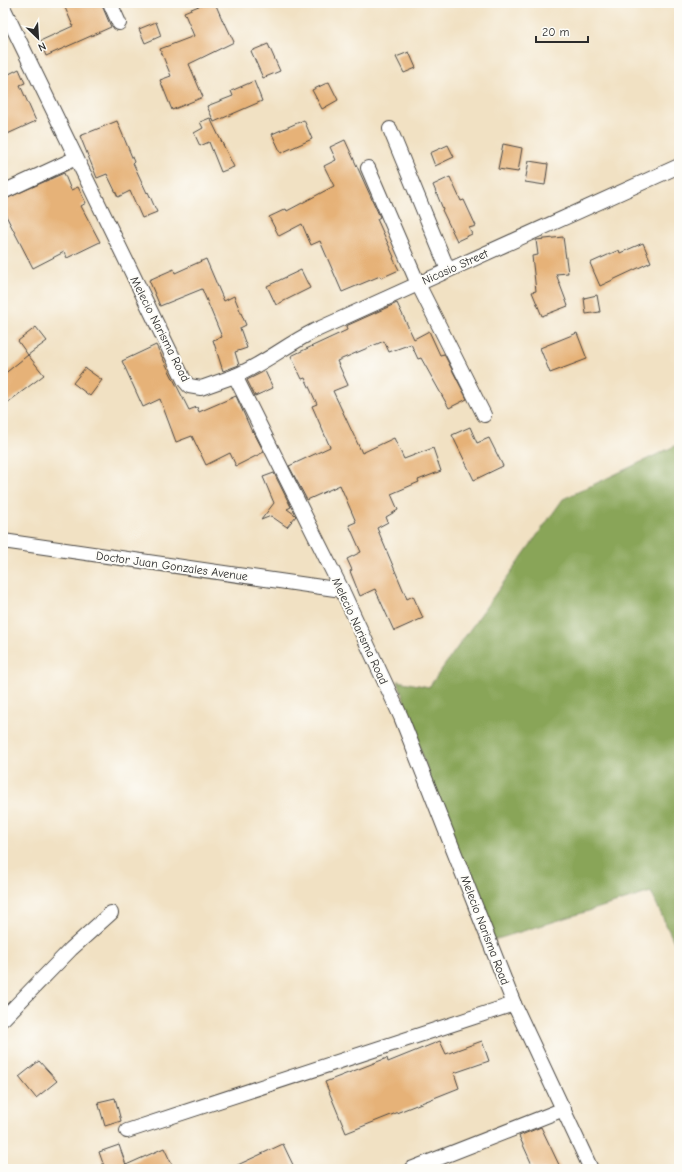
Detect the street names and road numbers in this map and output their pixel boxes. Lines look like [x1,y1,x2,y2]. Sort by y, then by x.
street label: Nicasio Street [420,246,491,288]
street label: Melecio Narisma Road [127,274,193,384]
street label: Doctor Juan Gonzales Avenue [95,548,249,584]
street label: Melecio Narisma Road [329,575,391,687]
street label: Melecio Narisma Road [458,873,512,987]

